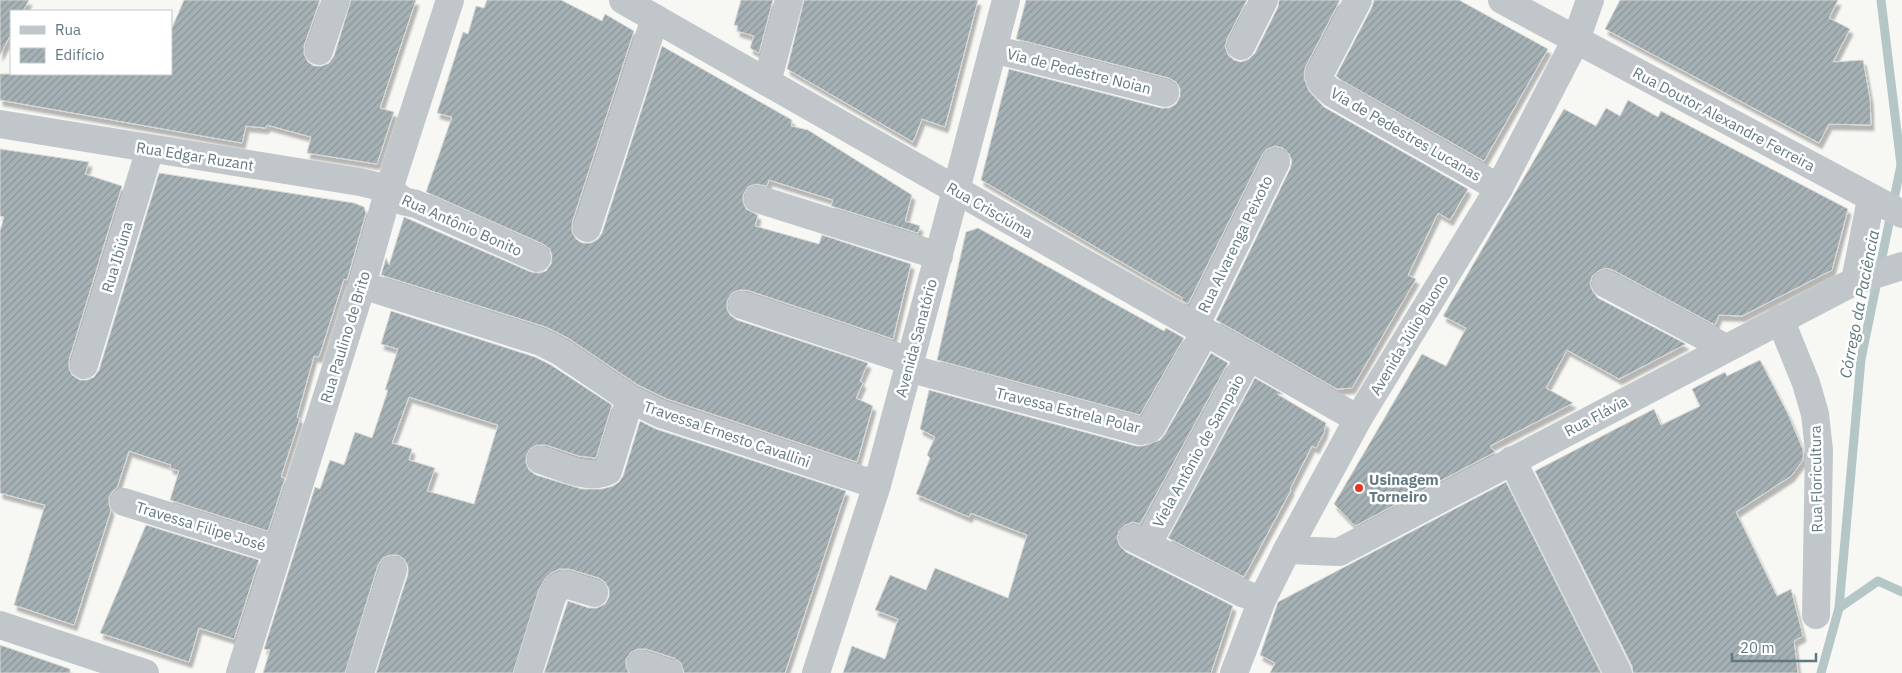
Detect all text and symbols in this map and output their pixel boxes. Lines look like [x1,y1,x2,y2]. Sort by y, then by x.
legend [10,10,172,75]
text: Rua [55,20,81,39]
street label: Via de Pedestre Noian [1005,44,1153,98]
text: Edifício [55,45,104,64]
street label: Rua Doutor Alexandre Ferreira [1630,63,1818,175]
street label: Via de Pedestres Lucanas [1327,83,1485,185]
street label: Rua Edgar Ruzant [135,137,255,175]
street label: Rua Alvarenga Peixoto [1194,172,1276,316]
street label: Rua Crisciúma [943,178,1037,242]
street label: Rua Antônio Bonito [399,190,525,260]
street label: Rua Ibiúna [97,219,137,295]
water label: Córrego da Paciência [1835,228,1883,380]
street label: Rua Paulino de Brito [316,269,374,405]
street label: Avenida Júlio Buono [1366,271,1452,399]
street label: Avenida Sanatório [891,277,941,399]
street label: Viela Antônio de Sampaio [1148,371,1248,531]
street label: Travessa Estrela Polar [994,383,1143,437]
street label: Rua Flávia [1561,391,1631,441]
street label: Travessa Ernesto Cavallini [641,397,813,471]
street label: Rua Floricultura [1806,425,1826,533]
place label: Usinagem Torneiro [1369,470,1439,506]
marker: Usinagem Torneiro [1353,482,1365,494]
street label: Travessa Filipe José [134,497,268,555]
scale bar [1732,630,1816,662]
text: 20 m [1740,638,1775,657]

